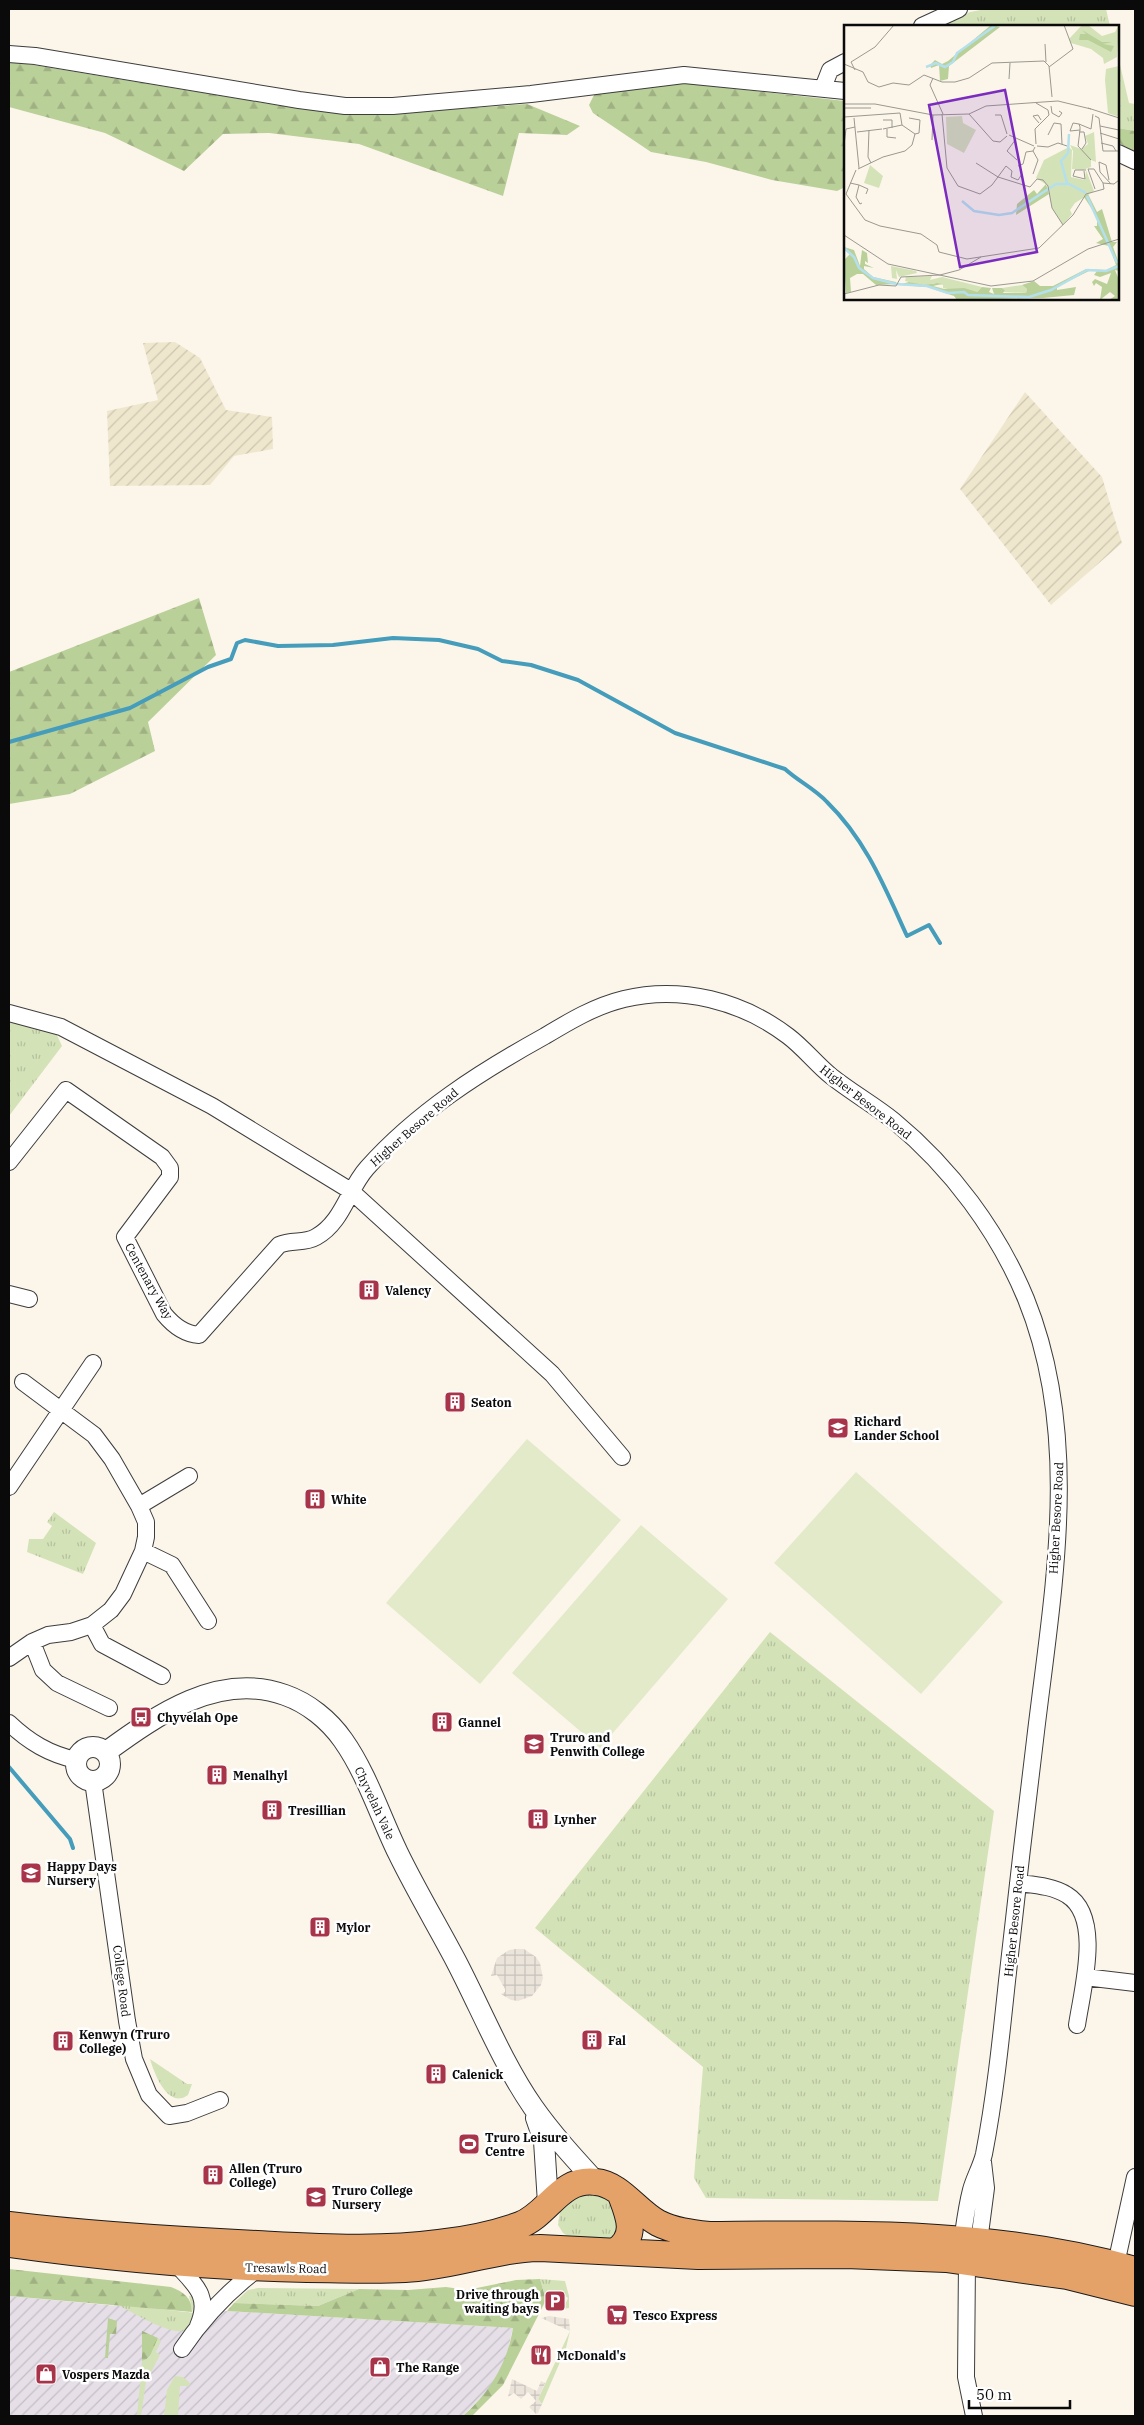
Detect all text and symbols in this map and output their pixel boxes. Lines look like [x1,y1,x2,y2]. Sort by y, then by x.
inset map [844,25,1119,300]
street label: Higher Besore Road [817,1062,915,1142]
street label: Higher Besore Road [367,1085,461,1169]
street label: Centenary Way [122,1240,177,1322]
building icon: Valency [357,1278,381,1302]
place label: Valency [385,1283,431,1298]
building icon: Seaton [443,1390,467,1414]
place label: Seaton [471,1395,512,1410]
place label: Richard Lander School [854,1414,939,1443]
school or university icon: Richard Lander School [826,1416,850,1440]
street label: Higher Besore Road [1046,1462,1066,1574]
building icon: White [303,1487,327,1511]
place label: White [331,1492,367,1507]
bus stop icon: Chyvelah Ope [129,1705,153,1729]
place label: Chyvelah Ope [157,1710,238,1725]
building icon: Gannel [430,1710,454,1734]
place label: Gannel [458,1715,501,1730]
place label: Truro and Penwith College [550,1730,645,1759]
school or university icon: Truro and Penwith College [522,1732,546,1756]
building icon: Menalhyl [205,1763,229,1787]
street label: Chyvelah Vale [352,1764,398,1842]
place label: Menalhyl [233,1768,288,1783]
building icon: Tresillian [260,1798,284,1822]
place label: Tresillian [288,1803,346,1818]
building icon: Lynher [526,1807,550,1831]
place label: Lynher [554,1812,596,1827]
place label: Happy Days Nursery [47,1859,117,1888]
school or university icon: Happy Days Nursery [19,1861,43,1885]
street label: Higher Besore Road [1001,1865,1027,1977]
building icon: Mylor [308,1915,332,1939]
place label: Mylor [336,1920,371,1935]
street label: College Road [110,1944,134,2018]
place label: Kenwyn (Truro College) [79,2027,170,2056]
building icon: Fal [580,2028,604,2052]
building icon: Kenwyn (Truro College) [51,2029,75,2053]
place label: Fal [608,2033,626,2048]
building icon: Calenick [424,2062,448,2086]
place label: Calenick [452,2067,504,2082]
place label: Truro Leisure Centre [485,2130,568,2159]
sports icon: Truro Leisure Centre [457,2132,481,2156]
place label: Allen (Truro College) [229,2161,302,2190]
building icon: Allen (Truro College) [201,2163,225,2187]
place label: Truro College Nursery [332,2183,413,2212]
school or university icon: Truro College Nursery [304,2185,328,2209]
street label: Tresawls Road [245,2260,327,2276]
place label: Drive through waiting bays [456,2287,539,2316]
parking icon: Drive through waiting bays [543,2289,567,2313]
supermarket icon: Tesco Express [605,2303,629,2327]
place label: Tesco Express [633,2308,717,2323]
restaurant icon: McDonald's [529,2343,553,2367]
place label: McDonald's [557,2348,626,2363]
shop icon: The Range [368,2355,392,2379]
place label: The Range [396,2360,459,2375]
shop icon: Vospers Mazda [34,2362,58,2386]
place label: Vospers Mazda [62,2367,150,2382]
scale bar [969,2378,1070,2410]
text: 50 m [976,2385,1012,2404]

